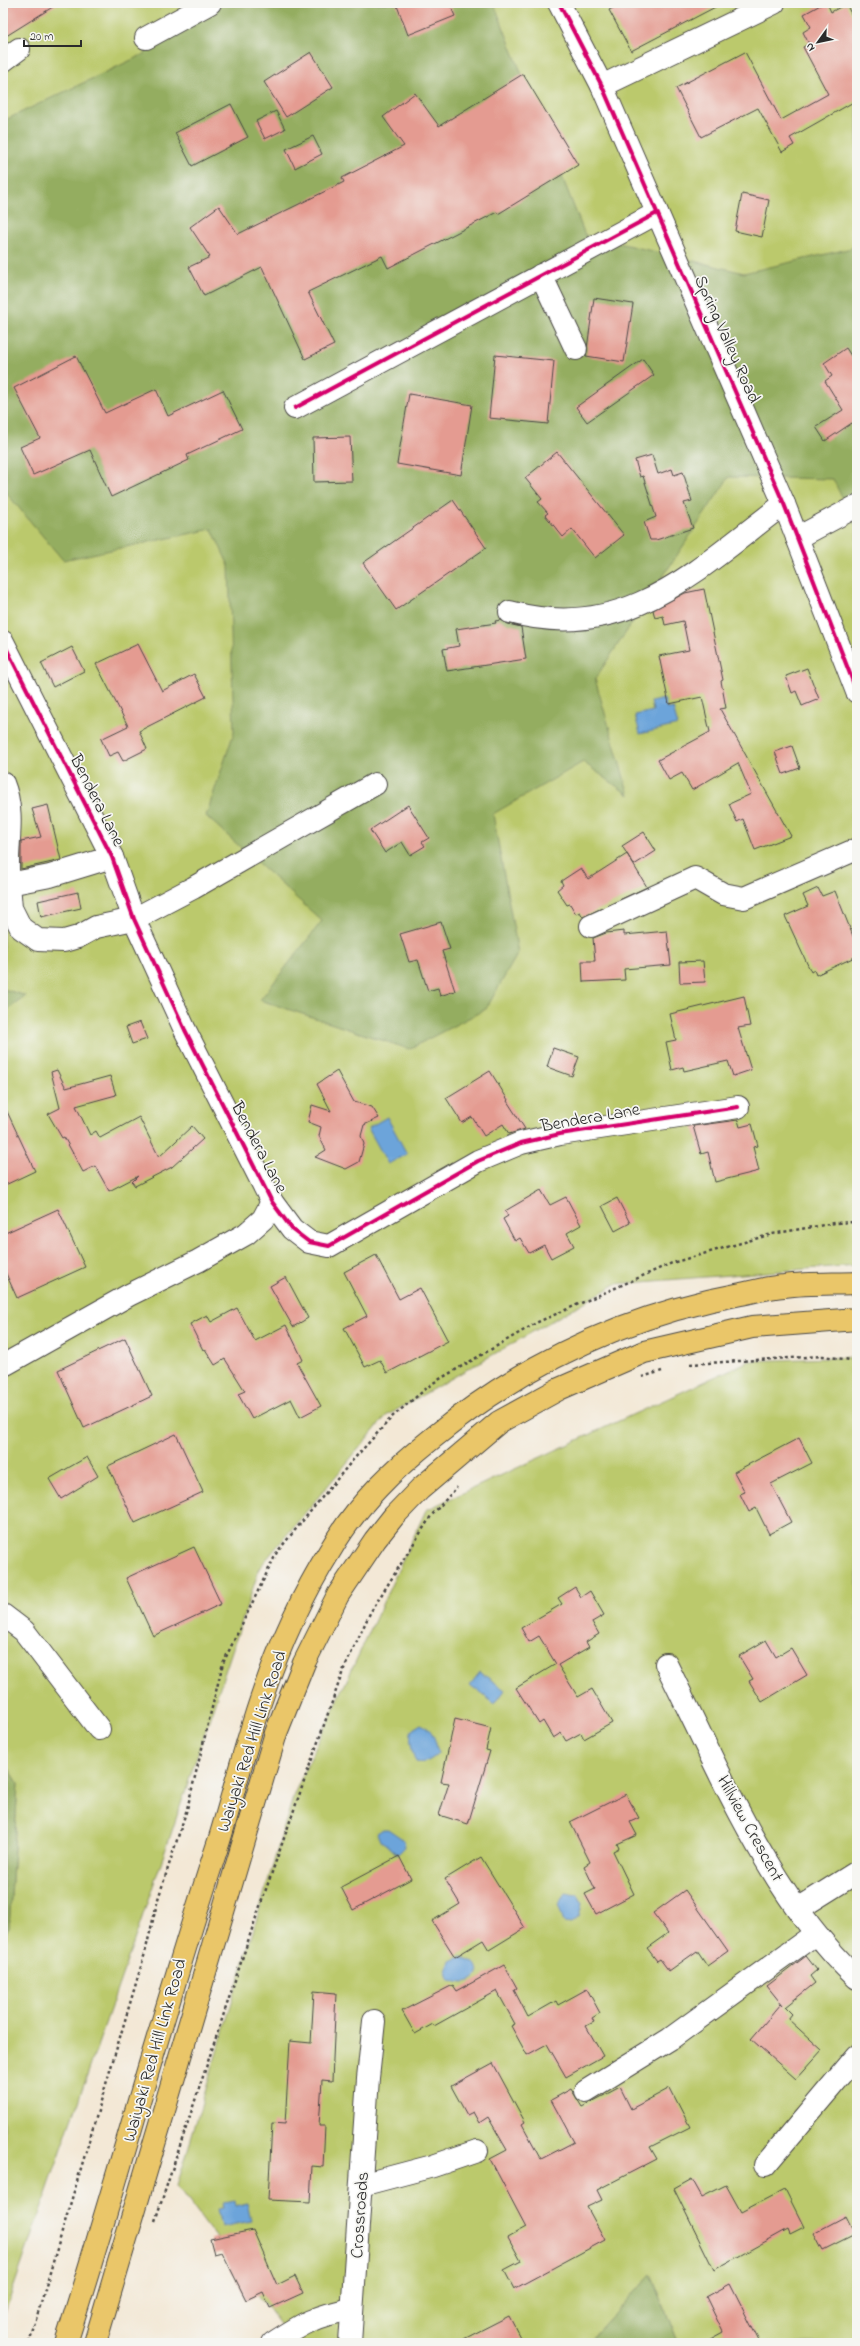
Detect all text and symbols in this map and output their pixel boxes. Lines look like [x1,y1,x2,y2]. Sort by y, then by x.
scale bar [24,22,81,48]
north arrow [798,22,838,62]
text: 20 m [30,28,53,46]
text: N [802,39,819,54]
street label: Spring Valley Road [685,272,766,408]
street label: Bendera Lane [61,749,131,852]
street label: Bendera Lane [223,1097,294,1199]
street label: Bendera Lane [538,1097,643,1141]
street label: Waiyaki Red Hill Link Road [211,1648,295,1836]
street label: Hillview Crescent [709,1771,789,1887]
street label: Waiyaki Red Hill Link Road [117,1956,195,2145]
street label: Crossroads [345,2171,377,2259]

